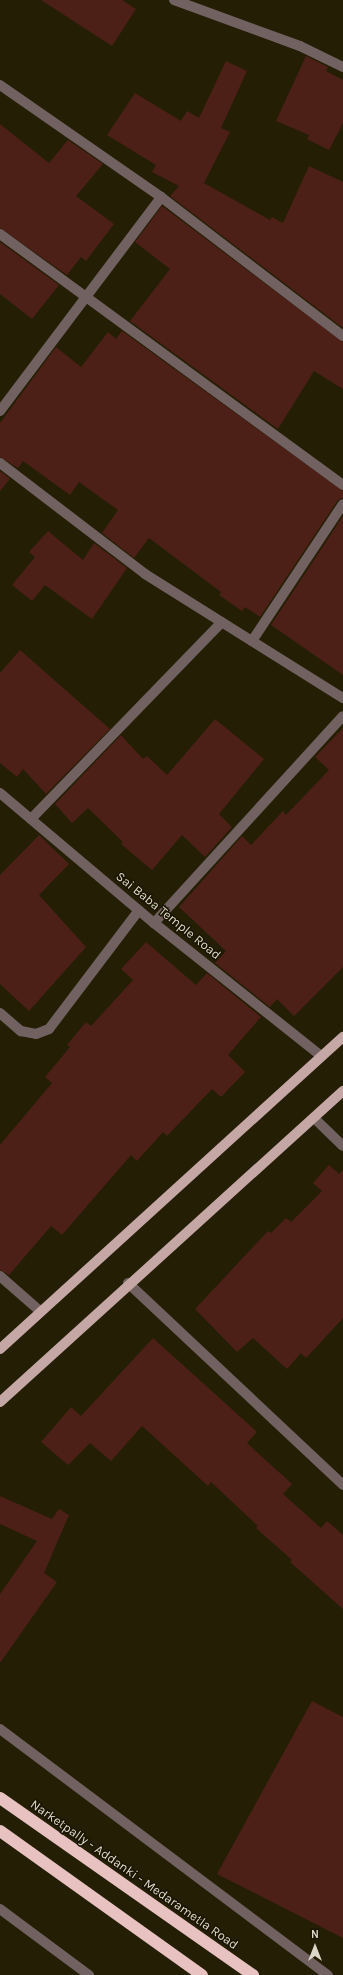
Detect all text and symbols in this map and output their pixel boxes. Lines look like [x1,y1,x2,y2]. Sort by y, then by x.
street label: Sai Baba Temple Road [112,869,224,963]
street label: Narketpally - Addanki - Medarametla Road [27,1797,241,1953]
north arrow [295,1927,335,1967]
text: N [311,1928,319,1941]

